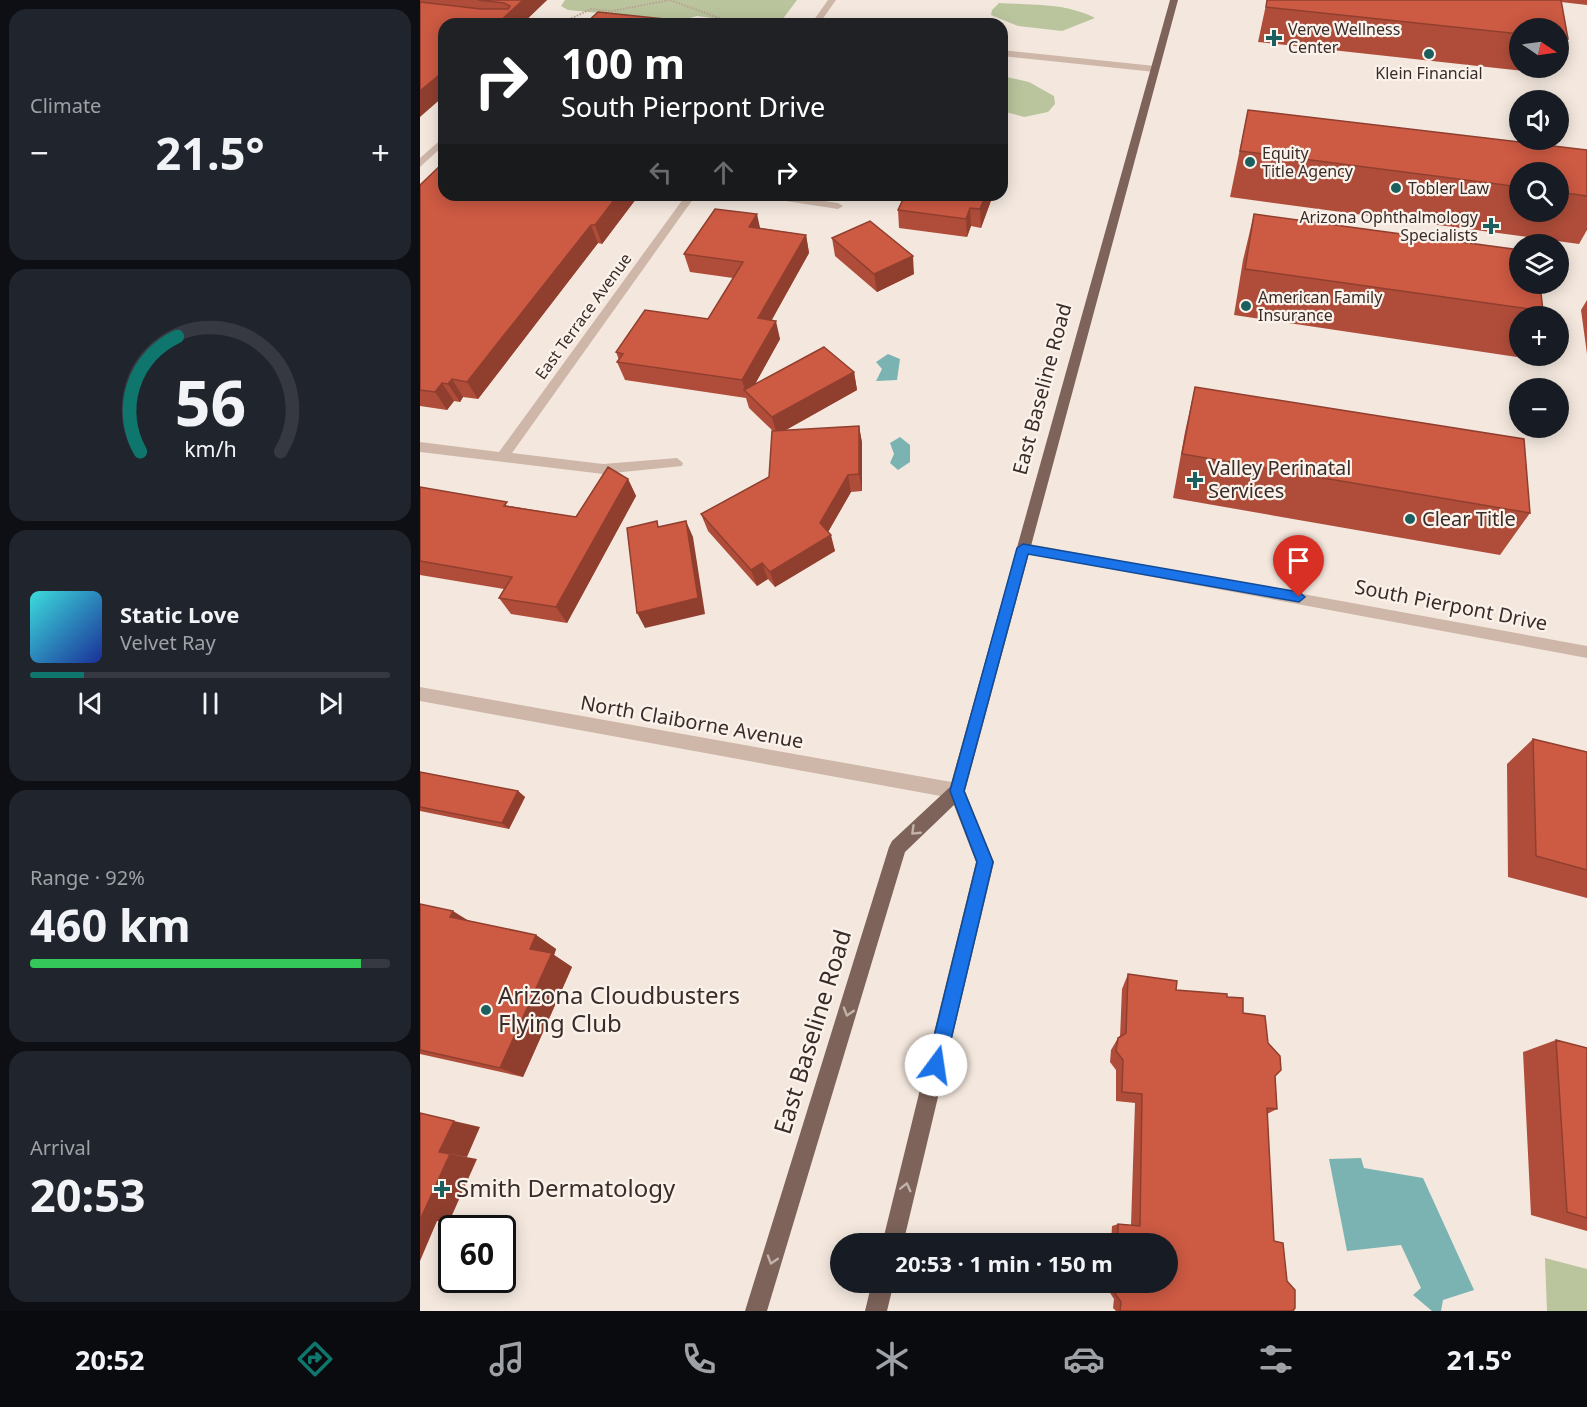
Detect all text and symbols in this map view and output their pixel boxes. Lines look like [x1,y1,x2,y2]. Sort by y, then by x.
place label: Verve Wellness Center [1288,18,1400,58]
north arrow [1509,18,1569,78]
map controls [1509,18,1569,438]
marker: Verve Wellness Center [1265,29,1283,47]
text: 100 m [561,34,685,91]
icon: right [462,42,540,120]
marker: Klein Financial [1422,47,1436,61]
place label: Klein Financial [1375,62,1483,84]
text: South Pierpont Drive [561,88,825,125]
button: sound [1509,90,1569,150]
text: Climate [30,92,101,119]
text: 21.5° [156,122,264,183]
text: − [30,130,49,175]
text: + [371,130,390,175]
place label: Equity Title Agency [1262,142,1354,182]
marker: Equity Title Agency [1243,155,1257,169]
icon: left [644,156,677,189]
icon: ahead [707,156,740,189]
icon: right [770,156,803,189]
button: search [1509,162,1569,222]
place label: Tobler Law [1408,177,1490,199]
marker: Tobler Law [1389,181,1403,195]
place label: Arizona Ophthalmology Specialists [1299,206,1479,246]
marker: Arizona Ophthalmology Specialists [1482,217,1500,235]
button: layers [1509,234,1569,294]
street label: East Terrace Avenue [530,248,636,384]
place label: American Family Insurance [1258,286,1383,326]
marker: American Family Insurance [1239,299,1253,313]
street label: East Baseline Road [1006,300,1077,478]
button: + [1509,306,1569,366]
text: 56 [174,359,246,444]
button: − [1509,378,1569,438]
text: km/h [184,435,236,464]
place label: Valley Perinatal Services [1208,454,1351,504]
marker: Valley Perinatal Services [1186,471,1204,489]
place label: Clear Title [1422,505,1516,532]
marker: Clear Title [1403,512,1417,526]
pin [1273,535,1324,597]
icon: arrive [1282,544,1315,577]
street label: South Pierpont Drive [1352,573,1550,636]
text: Static Love [120,599,239,629]
text: Velvet Ray [120,629,216,656]
icon: previous [74,687,107,720]
icon: pause [194,687,227,720]
icon: next [314,687,347,720]
street label: North Claiborne Avenue [578,689,806,754]
one-way arrow [911,824,922,835]
text: Range · 92% [30,864,145,891]
text: 460 km [30,894,191,955]
street label: East Baseline Road [765,925,858,1138]
place label: Arizona Cloudbusters Flying Club [498,978,740,1039]
marker: Arizona Cloudbusters Flying Club [479,1003,493,1017]
one-way arrow [843,1006,855,1017]
position arrow [904,1033,968,1097]
text: Arrival [30,1134,91,1161]
text: 20:53 [30,1164,146,1225]
place label: Smith Dermatology [456,1171,676,1204]
marker: Smith Dermatology [433,1180,451,1198]
one-way arrow [899,1182,912,1192]
speed limit sign: 60 [438,1215,516,1293]
text: 20:53 · 1 min · 150 m [895,1248,1113,1278]
one-way arrow [767,1254,779,1265]
icon: directions [294,1338,336,1380]
icon: music [486,1338,528,1380]
icon: phone [678,1338,720,1380]
icon: climate [871,1338,913,1380]
icon: car [1063,1338,1105,1380]
icon: filters [1255,1338,1297,1380]
text: 20:52 [75,1341,144,1378]
text: 21.5° [1447,1341,1512,1378]

